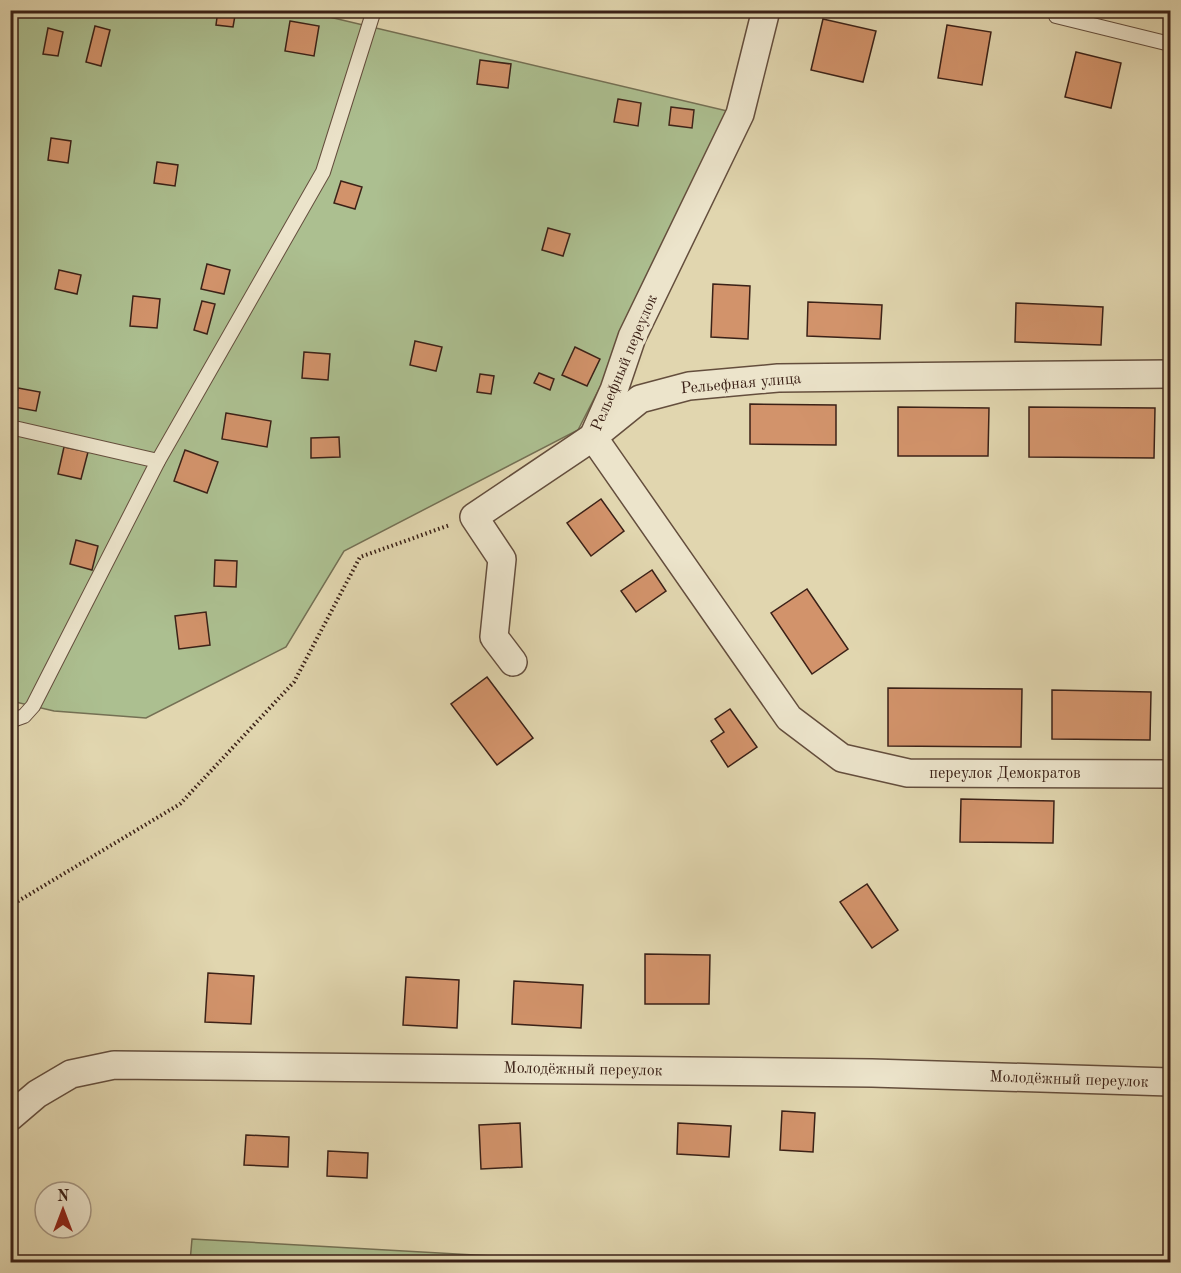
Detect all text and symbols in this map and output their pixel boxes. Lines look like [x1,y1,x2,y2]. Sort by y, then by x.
street label: Рельефный переулок [589,292,661,434]
street label: Рельефная улица [680,371,802,397]
street label: переулок Демократов [929,766,1081,782]
street label: Молодёжный переулок [503,1061,663,1079]
street label: Молодёжный переулок [989,1069,1149,1091]
north arrow [33,1180,93,1240]
text: N [57,1189,70,1205]

